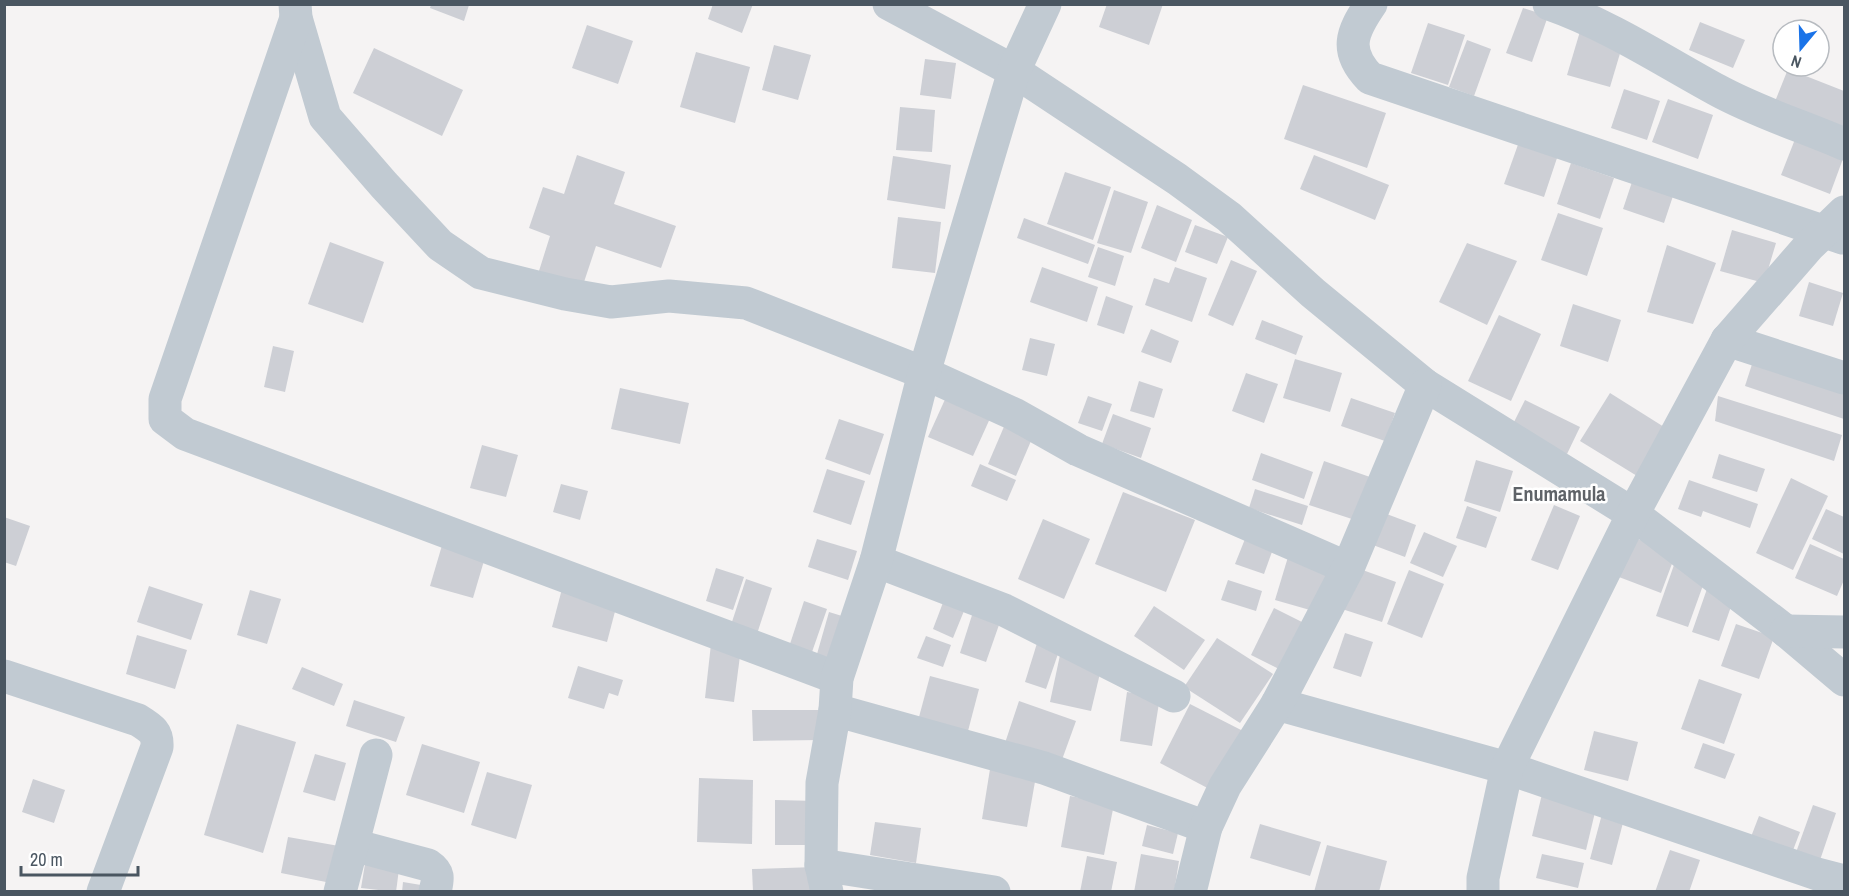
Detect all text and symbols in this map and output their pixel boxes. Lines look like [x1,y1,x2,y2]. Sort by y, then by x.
north arrow [1771,18,1831,78]
text: N [1788,50,1804,74]
district label: Enumamula [1513,480,1605,507]
scale bar [21,839,138,877]
text: 20 m [30,847,63,872]

